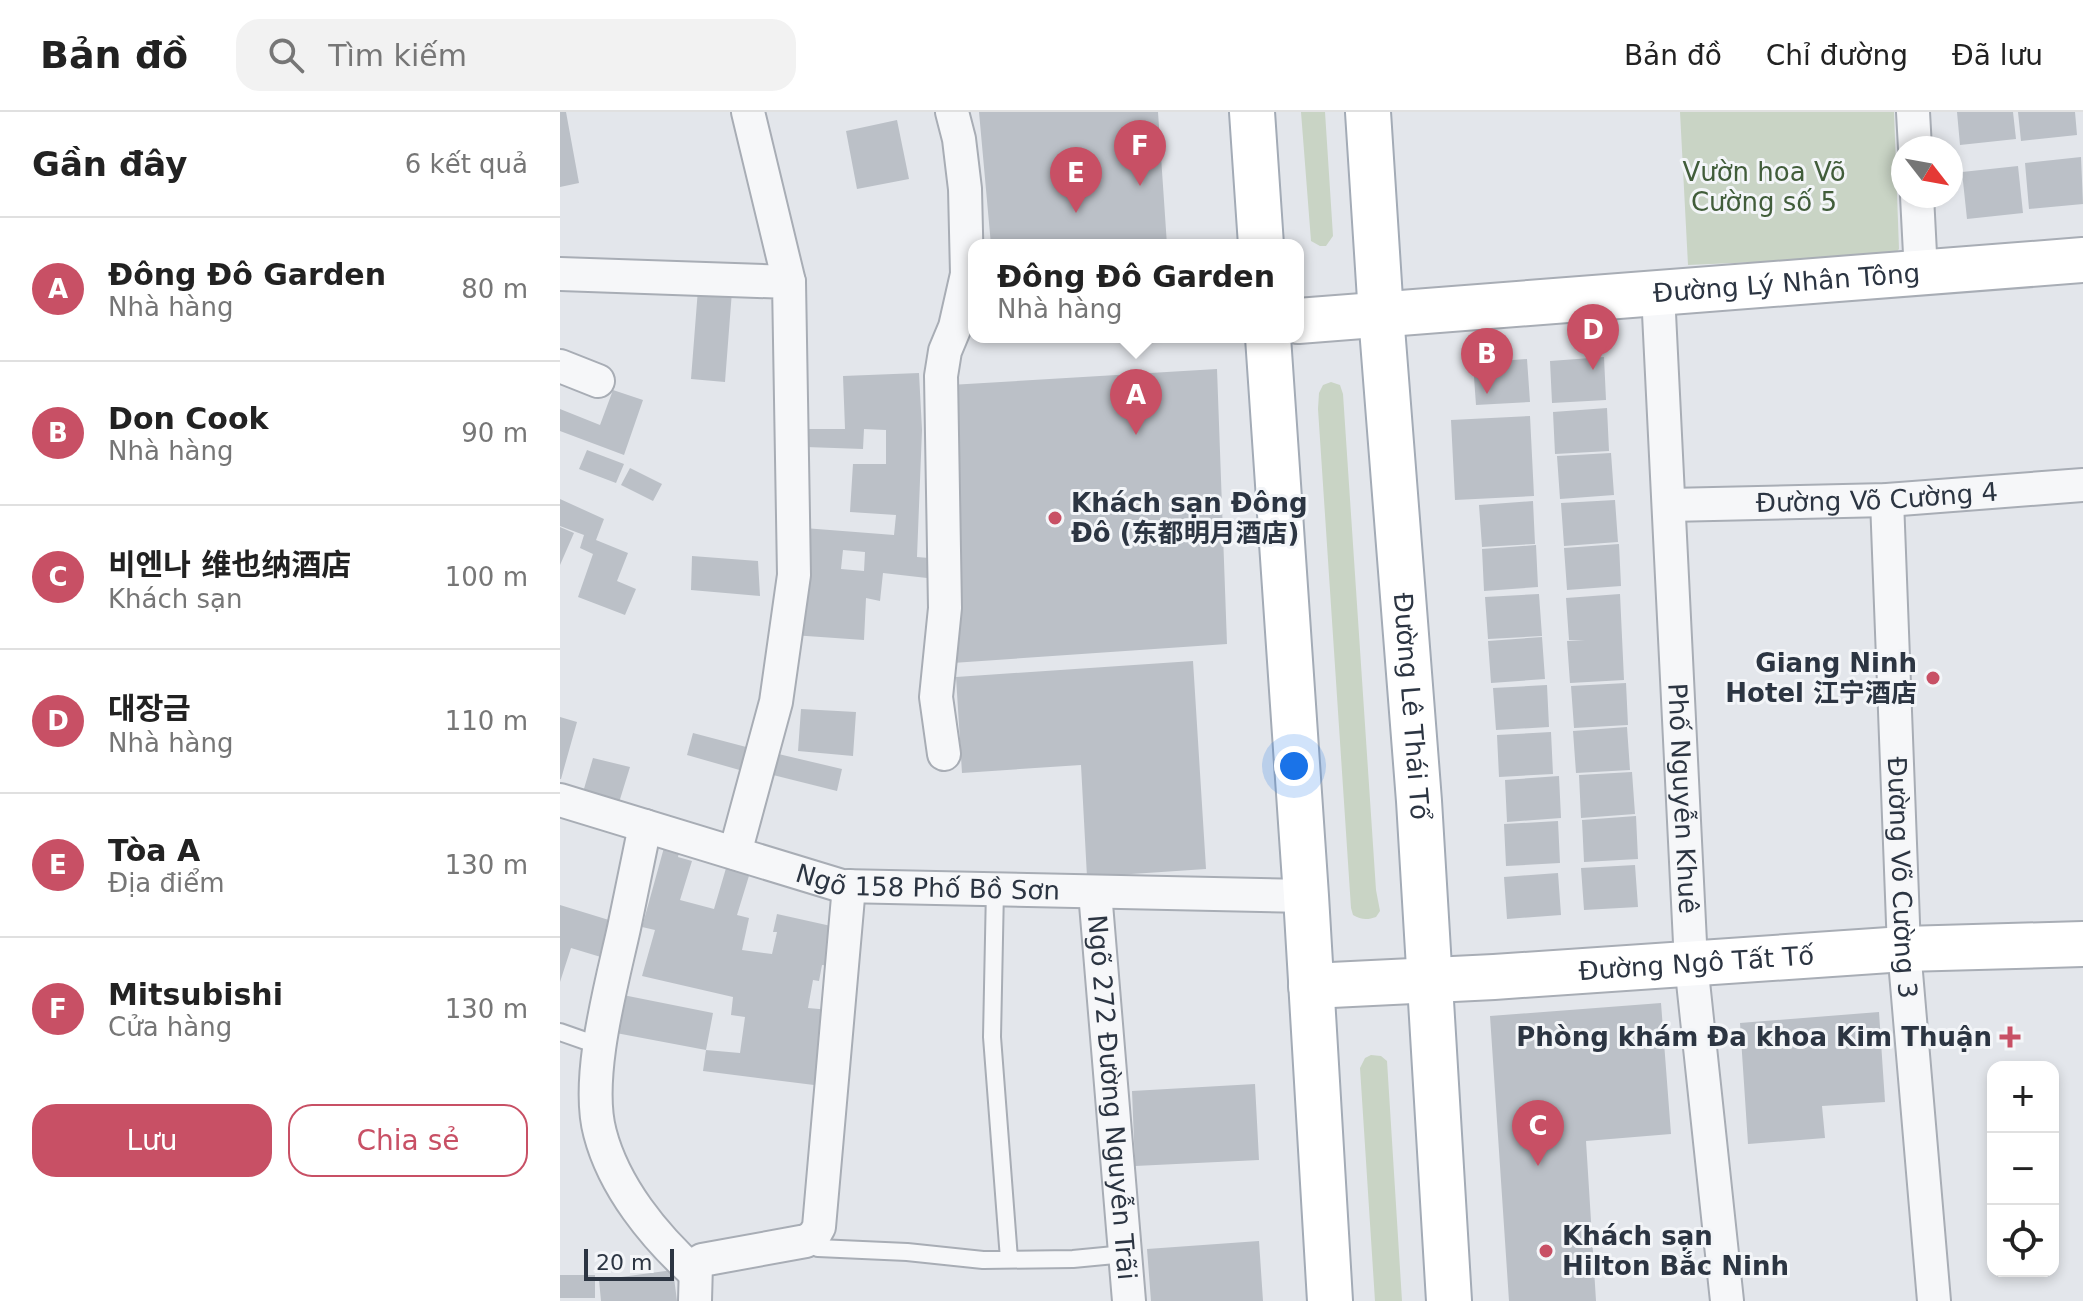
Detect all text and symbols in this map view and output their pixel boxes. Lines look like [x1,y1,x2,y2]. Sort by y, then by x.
search box [236,19,796,91]
text: Bản đồ [40,33,188,77]
icon: search [264,33,308,77]
text: Tìm kiếm [328,38,467,73]
text: Bản đồ [1624,39,1722,72]
text: Chỉ đường [1766,39,1908,72]
text: Đã lưu [1952,39,2043,72]
pin: F [1114,120,1166,186]
north arrow [1891,136,1963,208]
text: Gần đây [32,144,187,184]
pin: E [1050,147,1102,213]
text: 6 kết quả [405,149,528,179]
park label: Vườn hoa Võ Cường số 5 [1682,157,1846,217]
popup [968,239,1304,343]
text: Đông Đô Garden [108,257,386,292]
street label: Đường Lý Nhân Tông [1652,258,1921,308]
text: Đông Đô Garden [997,259,1275,294]
text: A [48,274,68,304]
text: 80 m [461,274,528,304]
text: Nhà hàng [108,292,234,322]
text: Nhà hàng [997,294,1123,324]
pin: D [1567,304,1619,370]
pin: B [1461,328,1513,394]
pin: A [1110,369,1162,435]
text: Don Cook [108,401,269,436]
text: B [48,418,68,448]
text: 90 m [461,418,528,448]
text: Nhà hàng [108,436,234,466]
street label: Đường Võ Cường 4 [1756,477,1999,518]
place label: Khách sạn Đông Đô (东都明月酒店) [1071,488,1308,548]
marker: Khách sạn Đông Đô (东都明月酒店) [1046,509,1064,527]
text: 비엔나 维也纳酒店 [108,547,351,582]
text: C [48,562,68,592]
text: 100 m [445,562,528,592]
text: Khách sạn [108,584,242,614]
street label: Đường Lê Thái Tổ [1388,592,1435,821]
place label: Giang Ninh Hotel 江宁酒店 [1725,648,1917,708]
marker: Giang Ninh Hotel 江宁酒店 [1924,669,1942,687]
street label: Phố Nguyễn Khuê [1662,682,1704,914]
text: 대장금 [108,691,191,726]
text: D [47,706,69,736]
text: 110 m [445,706,528,736]
text: Nhà hàng [108,728,234,758]
your location [1274,746,1314,786]
street label: Đường Võ Cường 3 [1882,756,1923,1000]
text: Tòa A [108,833,200,868]
text: E [49,850,67,880]
text: 130 m [445,850,528,880]
street label: Ngõ 158 Phố Bồ Sơn [792,858,1060,906]
text: Địa điểm [108,868,225,898]
street label: Ngõ 272 Đường Nguyễn Trãi [1082,913,1142,1281]
street label: Đường Ngô Tất Tố [1578,940,1815,986]
text: Mitsubishi [108,977,283,1012]
text: F [49,994,67,1024]
text: 130 m [445,994,528,1024]
text: Cửa hàng [108,1012,232,1042]
place label: Phòng khám Đa khoa Kim Thuận [1516,1022,1992,1052]
marker: Phòng khám Đa khoa Kim Thuận [1999,1026,2021,1048]
map controls [1987,1061,2059,1277]
button: + [1987,1061,2059,1133]
pin: C [1512,1100,1564,1166]
button: Lưu [32,1104,272,1177]
button: Chia sẻ [288,1104,528,1177]
button: − [1987,1133,2059,1205]
button: locate [1987,1205,2059,1277]
place label: Khách sạn Hilton Bắc Ninh [1562,1221,1789,1281]
marker: Khách sạn Hilton Bắc Ninh [1537,1242,1555,1260]
scale bar [584,1245,674,1281]
text: 20 m [596,1250,652,1275]

